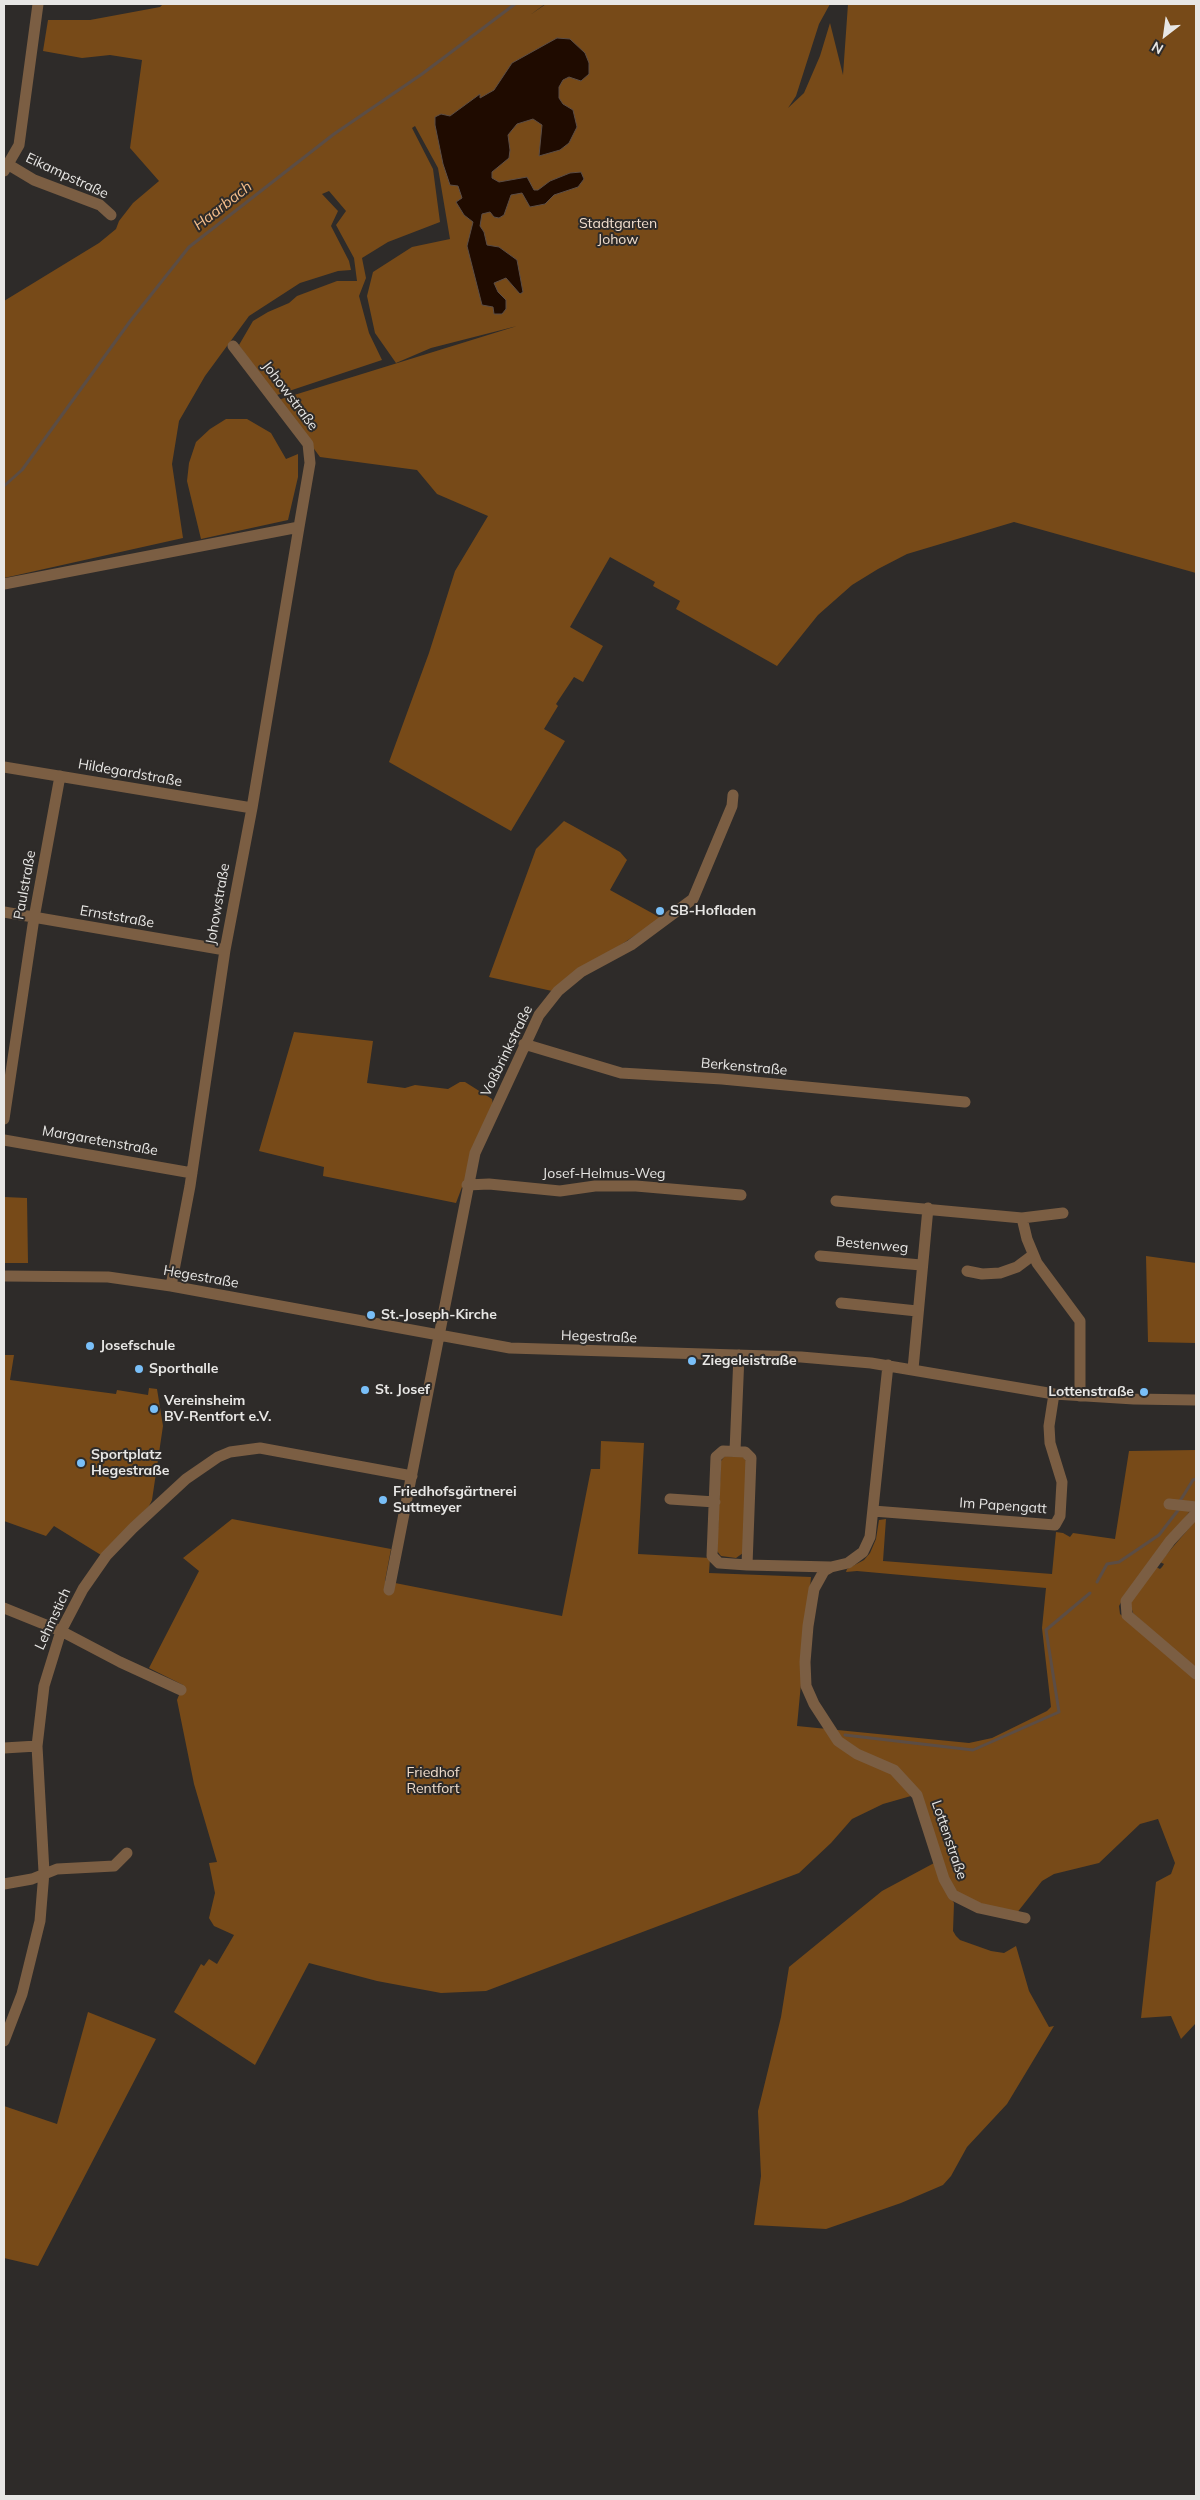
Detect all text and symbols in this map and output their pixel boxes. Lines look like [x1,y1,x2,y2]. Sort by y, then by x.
north arrow [1140,10,1190,60]
text: N [1148,38,1167,58]
street label: Eikampstraße [23,149,111,203]
water label: Haarbach [190,178,256,234]
park label: Stadtgarten Johow [579,216,657,248]
street label: Johowstraße [258,358,322,434]
street label: Hildegardstraße [77,756,183,790]
street label: Paulstraße [11,849,39,921]
street label: Johowstraße [203,862,233,946]
street label: Ernststraße [79,902,155,932]
place label: SB-Hofladen [670,903,756,919]
marker: SB-Hofladen [654,905,666,917]
street label: Voßbrinkstraße [478,1003,536,1099]
street label: Berkenstraße [700,1055,788,1079]
street label: Margaretenstraße [41,1123,159,1159]
street label: Josef-Helmus-Weg [543,1166,665,1182]
street label: Bestenweg [835,1233,909,1257]
street label: Hegestraße [162,1262,240,1292]
place label: St.-Joseph-Kirche [381,1307,497,1323]
marker: St.-Joseph-Kirche [365,1309,377,1321]
street label: Hegestraße [561,1327,637,1347]
place label: Josefschule [100,1338,175,1354]
marker: Josefschule [84,1340,96,1352]
place label: Ziegeleistraße [702,1353,797,1369]
marker: Ziegeleistraße [686,1355,698,1367]
place label: Sporthalle [149,1361,218,1377]
marker: Sporthalle [133,1363,145,1375]
place label: St. Josef [375,1382,430,1398]
marker: St. Josef [359,1384,371,1396]
place label: Lottenstraße [1048,1384,1134,1400]
marker: Lottenstraße [1138,1386,1150,1398]
place label: Vereinsheim BV-Rentfort e.V. [164,1393,272,1425]
marker: Vereinsheim BV-Rentfort e.V. [148,1403,160,1415]
place label: Sportplatz Hegestraße [91,1447,169,1480]
marker: Sportplatz Hegestraße [75,1457,87,1469]
place label: Friedhofsgärtnerei Suttmeyer [393,1484,517,1516]
marker: Friedhofsgärtnerei Suttmeyer [377,1494,389,1506]
street label: Im Papengatt [959,1495,1047,1517]
street label: Lehmstich [31,1586,75,1652]
park label: Friedhof Rentfort [406,1765,460,1798]
street label: Lottenstraße [928,1798,970,1882]

